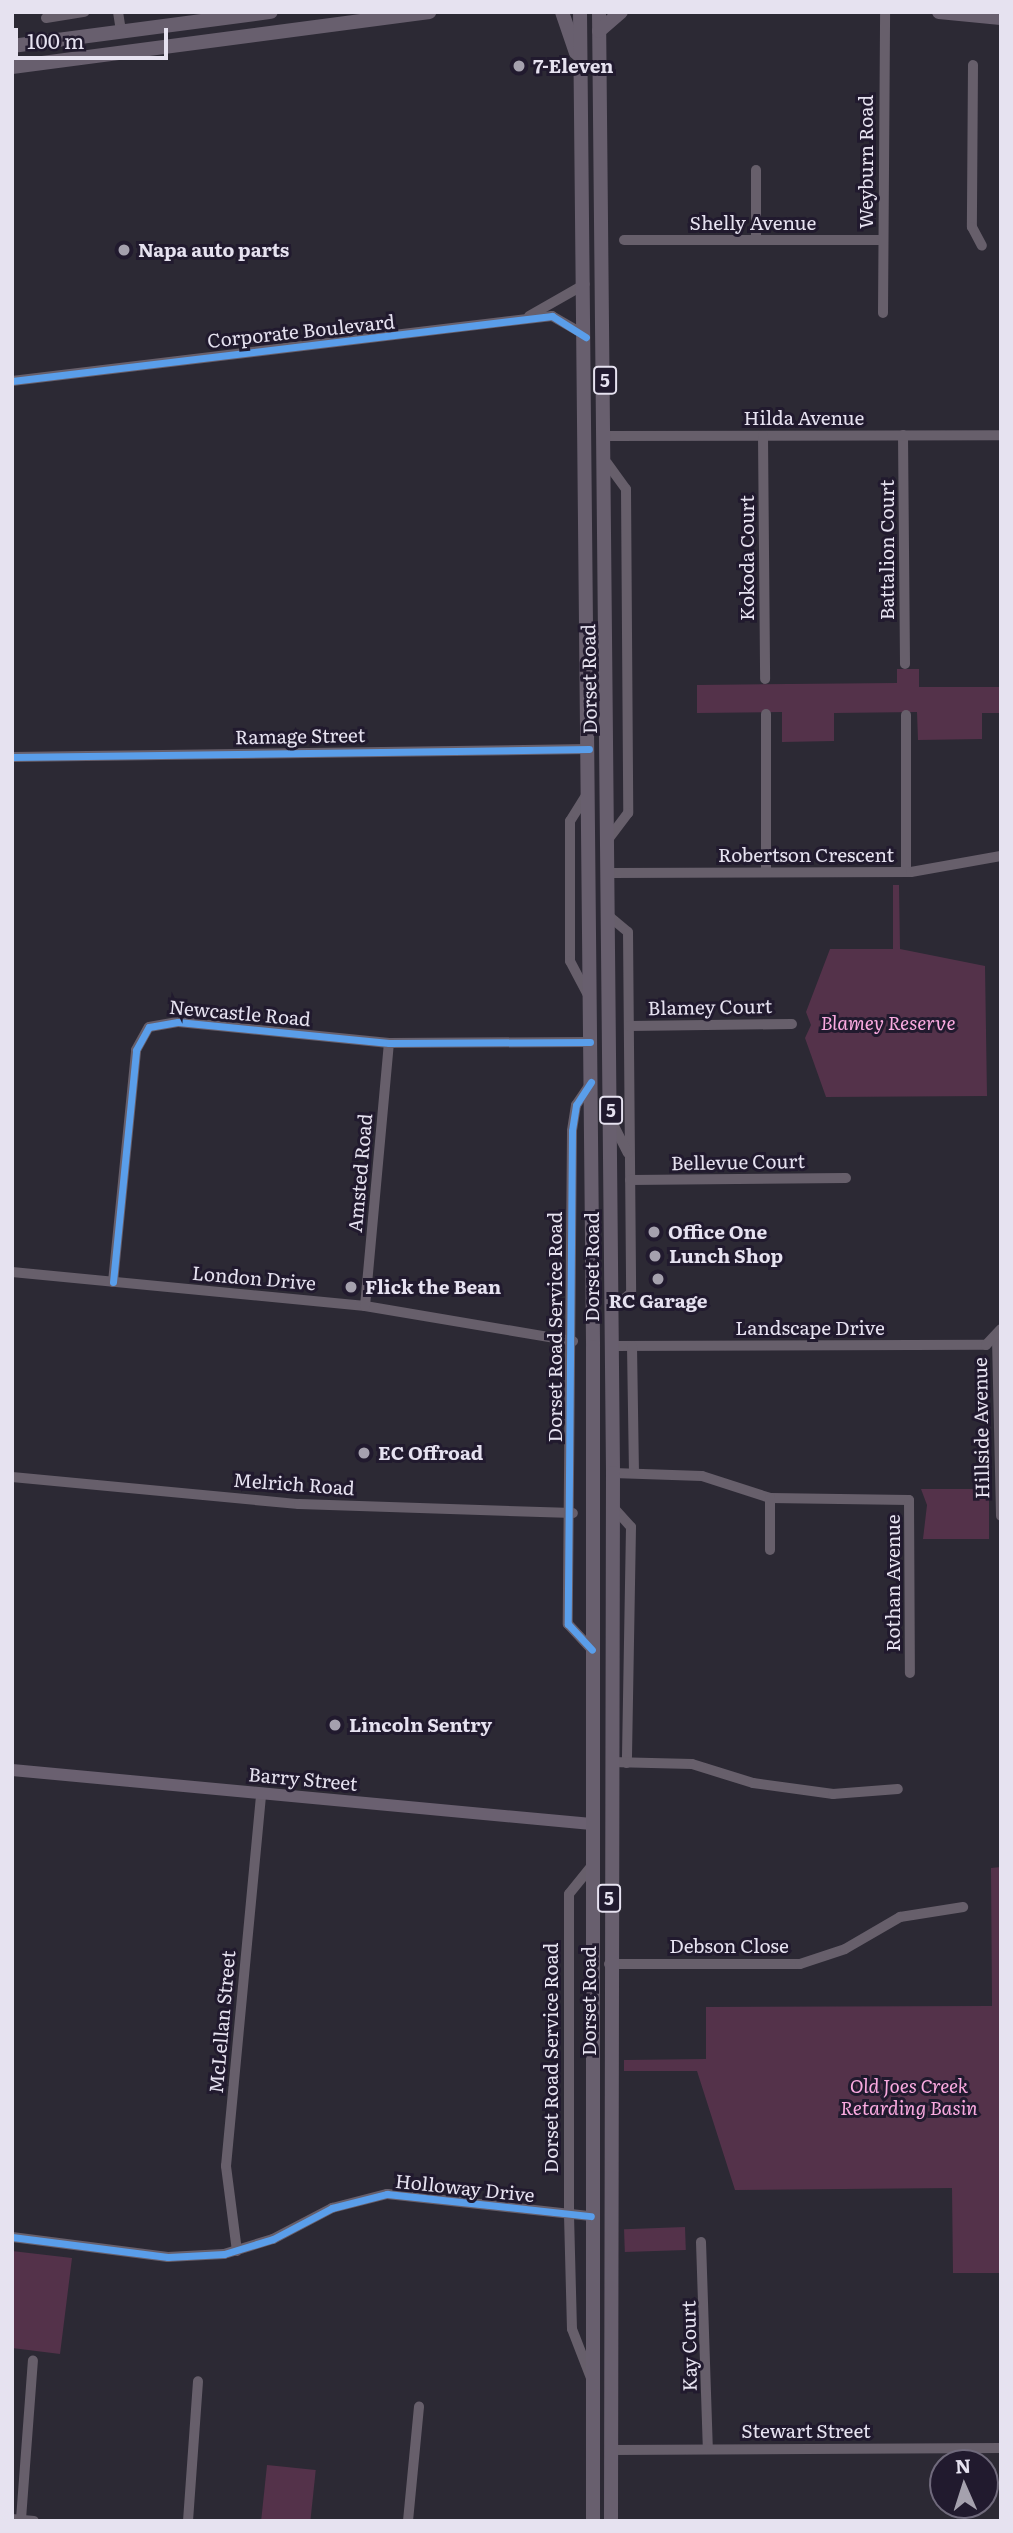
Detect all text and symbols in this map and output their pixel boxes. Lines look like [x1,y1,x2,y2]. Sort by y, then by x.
scale bar [18,14,172,58]
text: 100 m [27,24,84,55]
place label: 7-Eleven [533,55,614,77]
marker: 7-Eleven [511,58,527,74]
street label: Weyburn Road [855,95,877,229]
street label: Shelly Avenue [690,212,816,234]
place label: Napa auto parts [138,239,289,261]
marker: Napa auto parts [116,242,132,258]
street label: Corporate Boulevard [206,310,396,352]
road number: 5 [593,366,617,394]
street label: Hilda Avenue [744,407,864,429]
street label: Battalion Court [876,480,898,620]
street label: Kokoda Court [736,495,758,621]
street label: Dorset Road [577,624,601,734]
street label: Ramage Street [235,723,365,749]
street label: Robertson Crescent [718,844,894,866]
street label: Newcastle Road [168,995,312,1031]
street label: Blamey Court [648,995,772,1019]
park label: Blamey Reserve [820,1012,956,1034]
road number: 5 [599,1096,623,1125]
street label: Amsted Road [343,1113,377,1233]
street label: Bellevue Court [671,1149,805,1175]
street label: Dorset Road Service Road [544,1212,566,1442]
street label: Dorset Road [581,1212,603,1322]
place label: Office One [668,1221,767,1243]
marker: Office One [646,1224,662,1240]
place label: Lunch Shop [669,1245,783,1267]
marker: Lunch Shop [647,1248,663,1264]
street label: London Drive [191,1261,317,1295]
marker: RC Garage [650,1271,666,1287]
place label: Flick the Bean [365,1276,501,1298]
marker: Flick the Bean [343,1279,359,1295]
place label: RC Garage [609,1290,707,1312]
street label: Landscape Drive [735,1317,885,1339]
street label: Hillside Avenue [968,1357,994,1499]
place label: EC Offroad [378,1442,483,1464]
marker: EC Offroad [356,1445,372,1461]
street label: Melrich Road [233,1468,355,1500]
street label: Rothan Avenue [882,1514,904,1652]
place label: Lincoln Sentry [349,1714,492,1736]
marker: Lincoln Sentry [327,1717,343,1733]
street label: Barry Street [247,1763,359,1795]
road number: 5 [597,1884,621,1912]
street label: Debson Close [669,1935,789,1957]
street label: Dorset Road Service Road [540,1943,562,2173]
street label: Dorset Road [578,1946,600,2056]
street label: McLellan Street [204,1950,240,2094]
park label: Old Joes Creek Retarding Basin [840,2075,978,2119]
street label: Holloway Drive [394,2169,536,2207]
street label: Kay Court [677,2300,701,2392]
street label: Stewart Street [741,2420,871,2442]
north arrow [929,2449,999,2519]
text: N [954,2451,972,2479]

